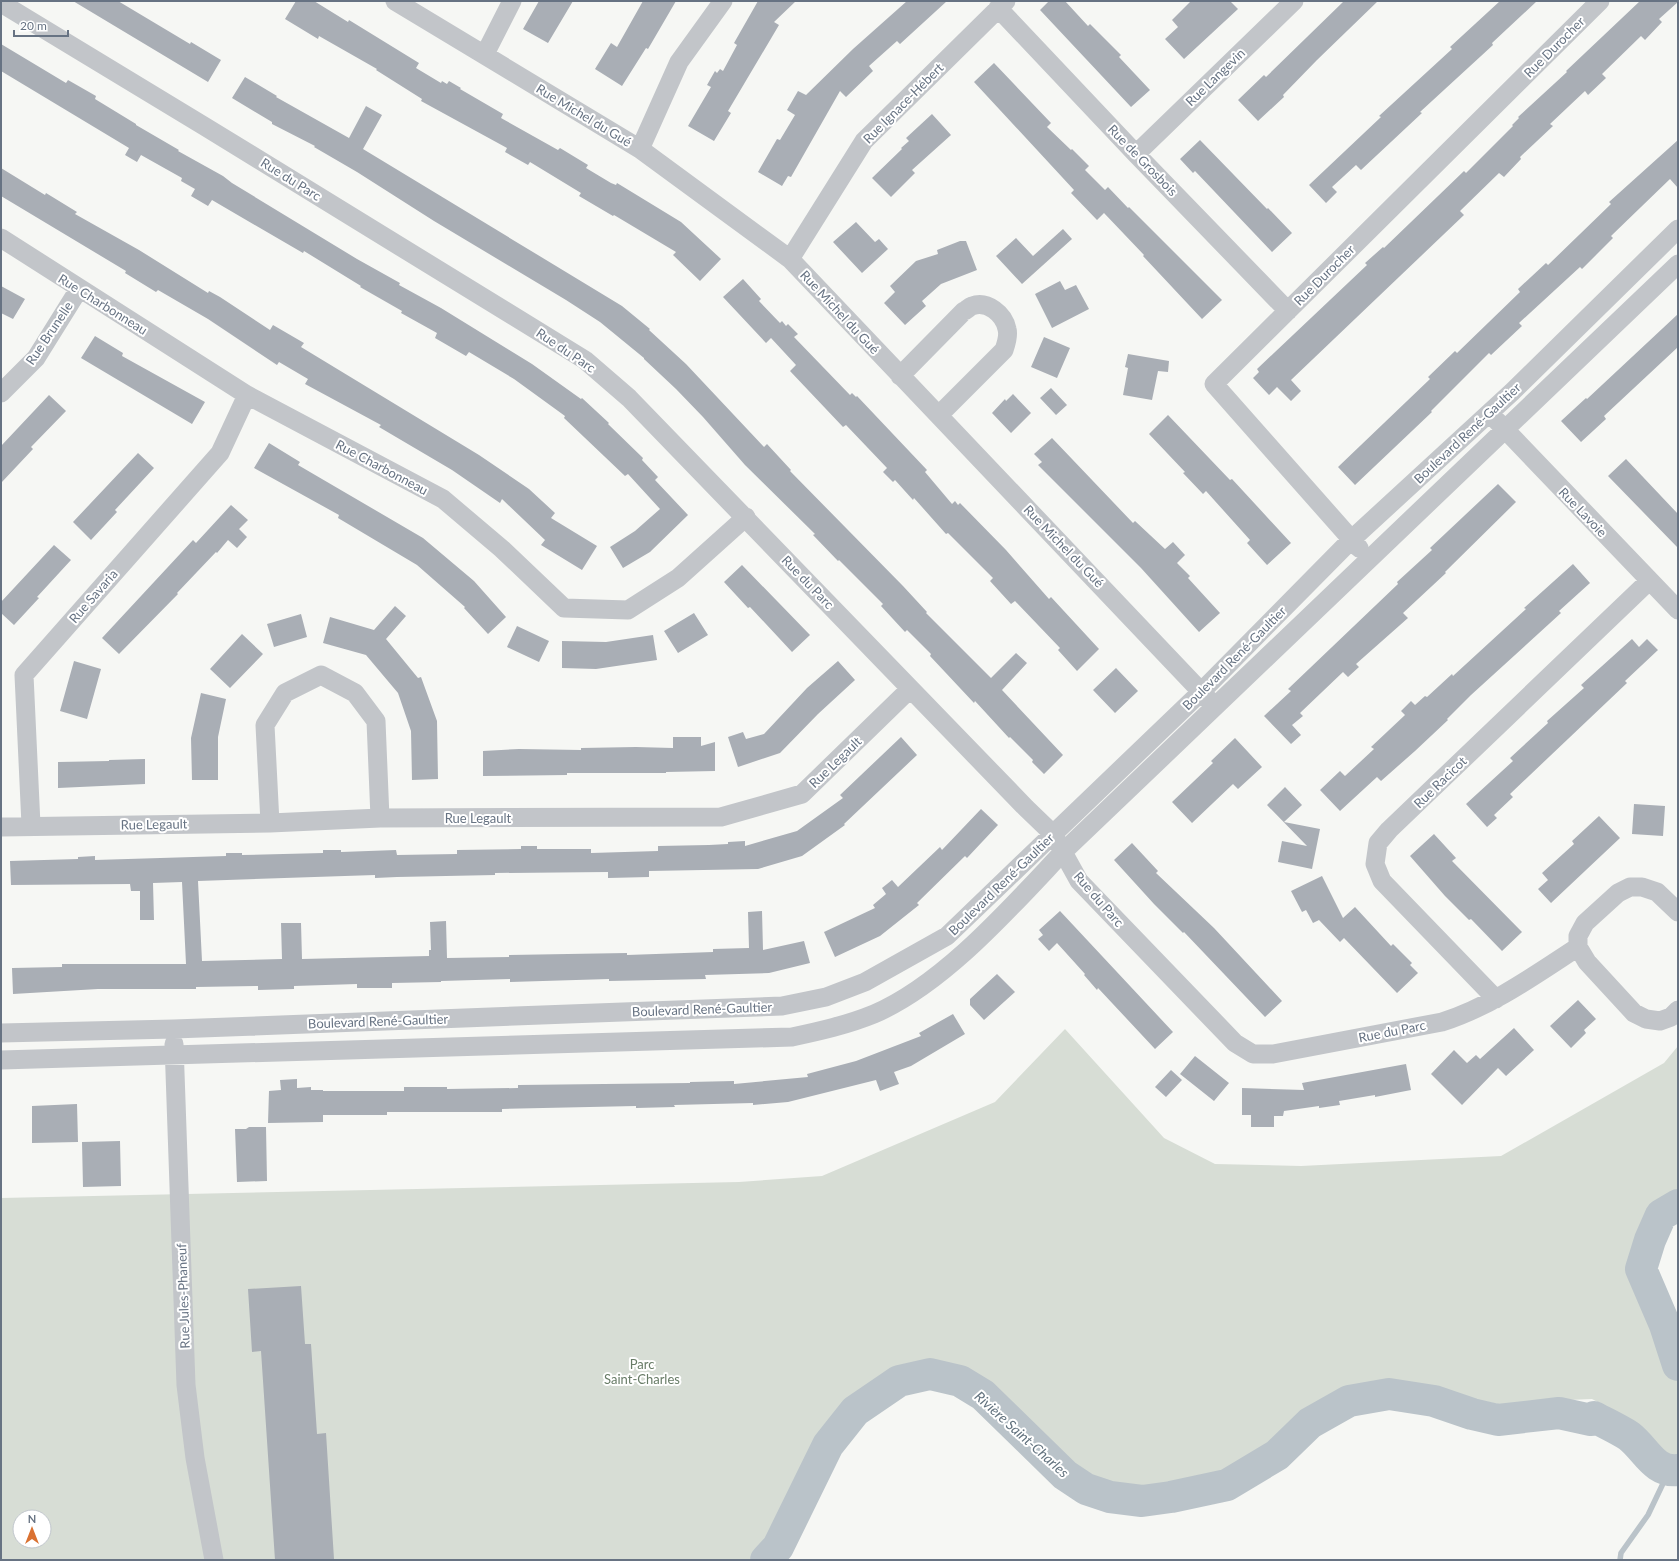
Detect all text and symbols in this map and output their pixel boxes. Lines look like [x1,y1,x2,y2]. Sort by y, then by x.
scale bar [14,12,68,38]
street label: Rue Durocher [1520,13,1588,81]
text: 20 m [20,18,47,33]
street label: Rue Langevin [1182,45,1248,109]
street label: Rue Ignace-Hébert [859,59,947,147]
street label: Rue Michel du Gué [533,80,635,150]
street label: Rue de Grosbois [1105,121,1181,199]
street label: Rue du Parc [258,154,324,204]
street label: Rue Durocher [1290,241,1358,309]
street label: Rue Michel du Gué [797,267,883,357]
street label: Rue Charbonneau [55,270,151,338]
street label: Rue Brunelle [22,298,76,368]
street label: Rue du Parc [533,324,599,376]
street label: Boulevard René-Gaultier [1410,379,1524,487]
street label: Rue Charbonneau [333,436,431,498]
street label: Rue Lavoie [1556,484,1610,540]
street label: Rue Michel du Gué [1021,501,1108,591]
street label: Rue du Parc [779,552,837,612]
street label: Rue Savaria [65,566,121,626]
street label: Boulevard René-Gaultier [1179,603,1289,713]
street label: Rue Legault [805,733,865,791]
street label: Rue Racicot [1410,753,1470,811]
street label: Rue Legault [445,810,512,826]
street label: Rue Legault [121,815,188,833]
street label: Boulevard René-Gaultier [945,829,1057,938]
street label: Rue du Parc [1071,868,1127,930]
street label: Boulevard René-Gaultier [632,999,773,1019]
street label: Boulevard René-Gaultier [308,1011,449,1031]
street label: Rue du Parc [1357,1017,1427,1045]
street label: Rue Jules-Phaneuf [173,1243,193,1349]
park label: Parc Saint-Charles [604,1356,680,1387]
water label: Rivière Saint-Charles [972,1387,1073,1481]
north arrow [12,1509,52,1549]
text: N [28,1512,36,1525]

